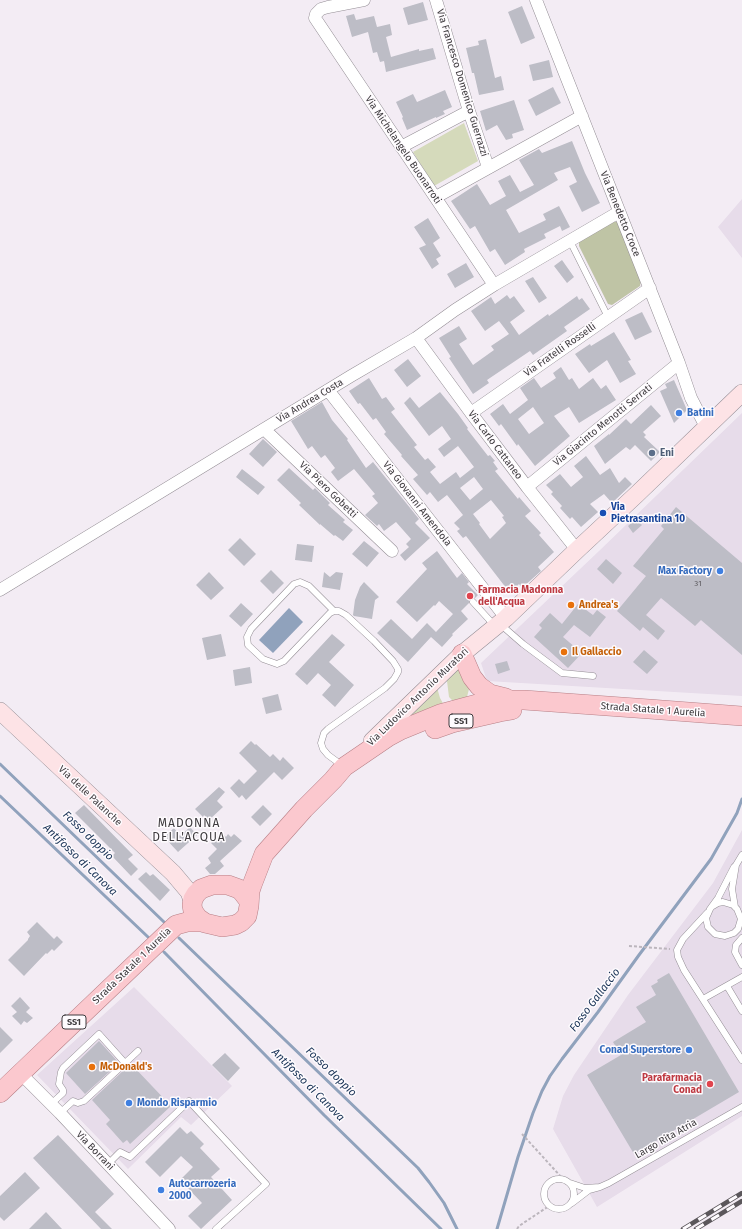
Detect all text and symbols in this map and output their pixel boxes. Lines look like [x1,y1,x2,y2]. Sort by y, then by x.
street label: Via Francesco Domenico Guerrazzi [434,8,490,158]
street label: Via Michelangelo Buonarroti [362,94,444,206]
street label: Via Benedetto Croce [597,169,643,259]
street label: Via Fratelli Rosselli [522,321,598,379]
street label: Via Andrea Costa [274,376,346,426]
street label: Via Giacinto Menotti Serrati [551,381,655,469]
place label: Batini [687,407,714,419]
street label: Via Carlo Cattaneo [465,408,525,482]
marker: Batini [674,408,684,418]
place label: Eni [660,447,674,459]
marker: Eni [647,448,657,458]
street label: Via Piero Gobetti [296,459,360,521]
street label: Via Giovanni Amendola [380,459,454,549]
place label: Via Pietrasantina 10 [611,501,685,524]
marker: Via Pietrasantina 10 [598,508,608,518]
place label: Max Factory [658,565,712,577]
marker: Max Factory [715,566,725,576]
house number: 31 [694,579,702,589]
place label: Farmacia Madonna dell'Acqua [478,584,563,608]
marker: Farmacia Madonna dell'Acqua [465,591,475,601]
place label: Andrea's [579,599,618,611]
marker: Andrea's [566,600,576,610]
street label: Via Ludovico Antonio Muratori [365,645,471,749]
place label: Il Gallaccio [572,646,622,658]
marker: Il Gallaccio [559,647,569,657]
street label: Strada Statale 1 Aurelia [600,700,706,720]
road number: SS1 [449,714,473,728]
street label: Via delle Palanche [56,763,124,829]
water label: Fosso doppio [60,808,116,864]
district label: MADONNA DELL'ACQUA [152,817,226,845]
water label: Antifosso di Canova [40,821,120,899]
street label: Strada Statale 1 Aurelia [90,925,174,1007]
water label: Fosso Gallaccio [567,966,623,1034]
road number: SS1 [62,1015,86,1029]
water label: Fosso doppio [303,1044,359,1100]
place label: Conad Superstore [600,1044,681,1056]
marker: Conad Superstore [684,1045,694,1055]
water label: Antifosso di Canova [269,1046,347,1124]
place label: McDonald's [100,1061,152,1073]
marker: McDonald's [87,1062,97,1072]
place label: Parafarmacia Conad [642,1072,702,1096]
marker: Parafarmacia Conad [705,1079,715,1089]
place label: Mondo Risparmio [137,1097,217,1109]
marker: Mondo Risparmio [124,1098,134,1108]
street label: Largo Rita Atria [633,1116,699,1162]
street label: Via Borrani [73,1129,117,1173]
place label: Autocarrozeria 2000 [169,1178,236,1202]
marker: Autocarrozeria 2000 [156,1185,166,1195]

